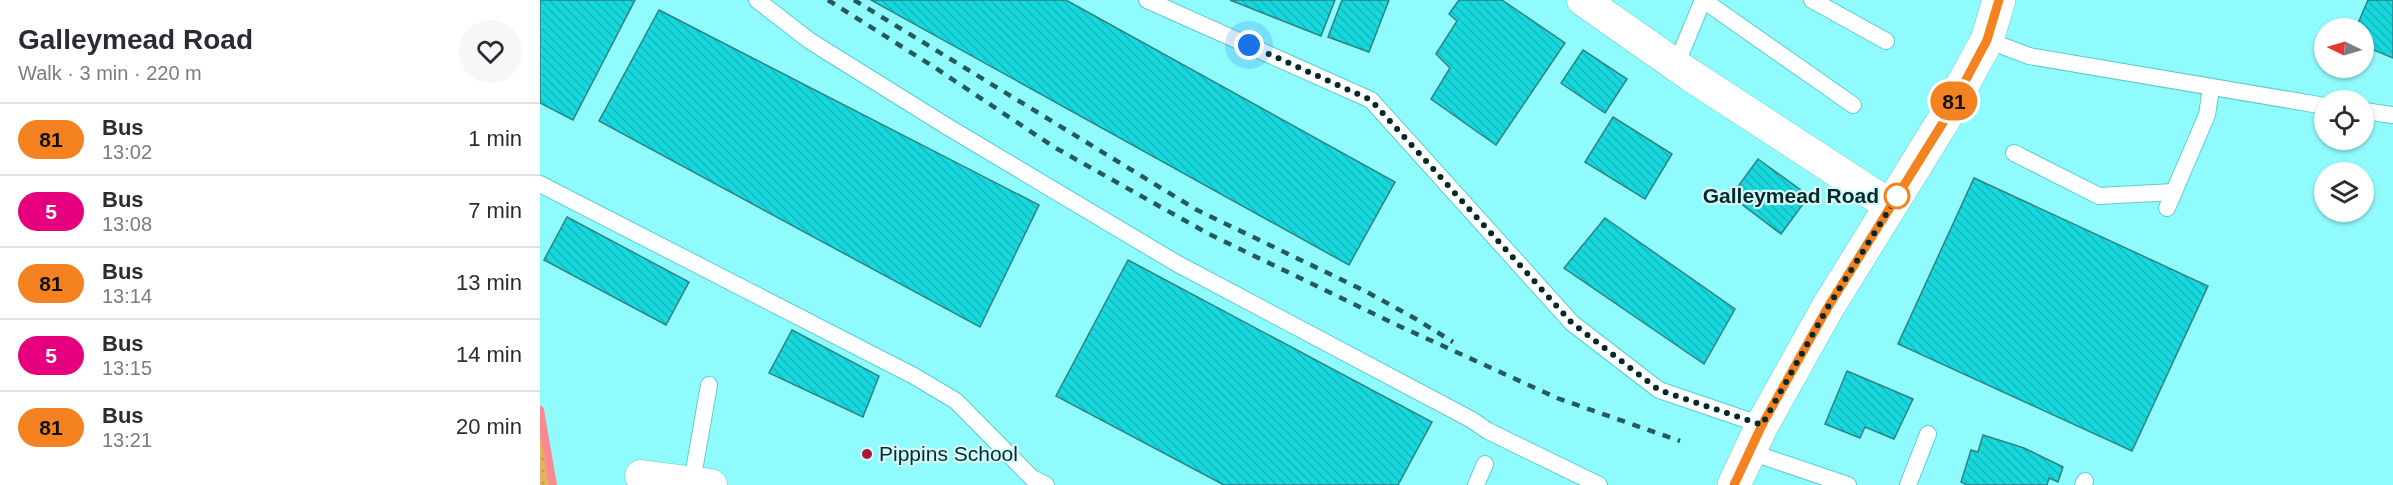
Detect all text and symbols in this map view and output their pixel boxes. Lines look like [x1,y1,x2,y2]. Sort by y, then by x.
north arrow [2314,18,2374,78]
map controls [2314,18,2374,222]
button: heart [459,20,522,83]
text: Galleymead Road [18,24,253,55]
your location [1234,30,1264,60]
text: Walk · 3 min · 220 m [18,62,202,84]
line badge: 81 [1927,82,1981,120]
text: 81 [1942,90,1966,113]
button: locate [2314,90,2374,150]
text: Bus [102,115,144,140]
text: 1 min [468,126,522,151]
text: 81 [39,128,63,151]
text: 13:02 [102,141,152,163]
button: layers [2314,162,2374,222]
marker: Galleymead Road [1884,183,1910,209]
place label: Galleymead Road [1703,184,1879,207]
text: Bus [102,187,144,212]
text: 7 min [468,198,522,223]
text: 5 [45,200,57,223]
text: 13:08 [102,213,152,235]
text: Bus [102,259,144,284]
text: 13 min [456,270,522,295]
text: 81 [39,272,63,295]
text: 13:14 [102,285,152,307]
text: Bus [102,331,144,356]
text: 14 min [456,342,522,367]
text: 5 [45,344,57,367]
text: 13:15 [102,357,152,379]
text: Bus [102,403,144,428]
text: 20 min [456,414,522,439]
text: 81 [39,416,63,439]
text: 13:21 [102,429,152,451]
place label: Pippins School [879,442,1018,465]
marker: Pippins School [860,447,874,461]

